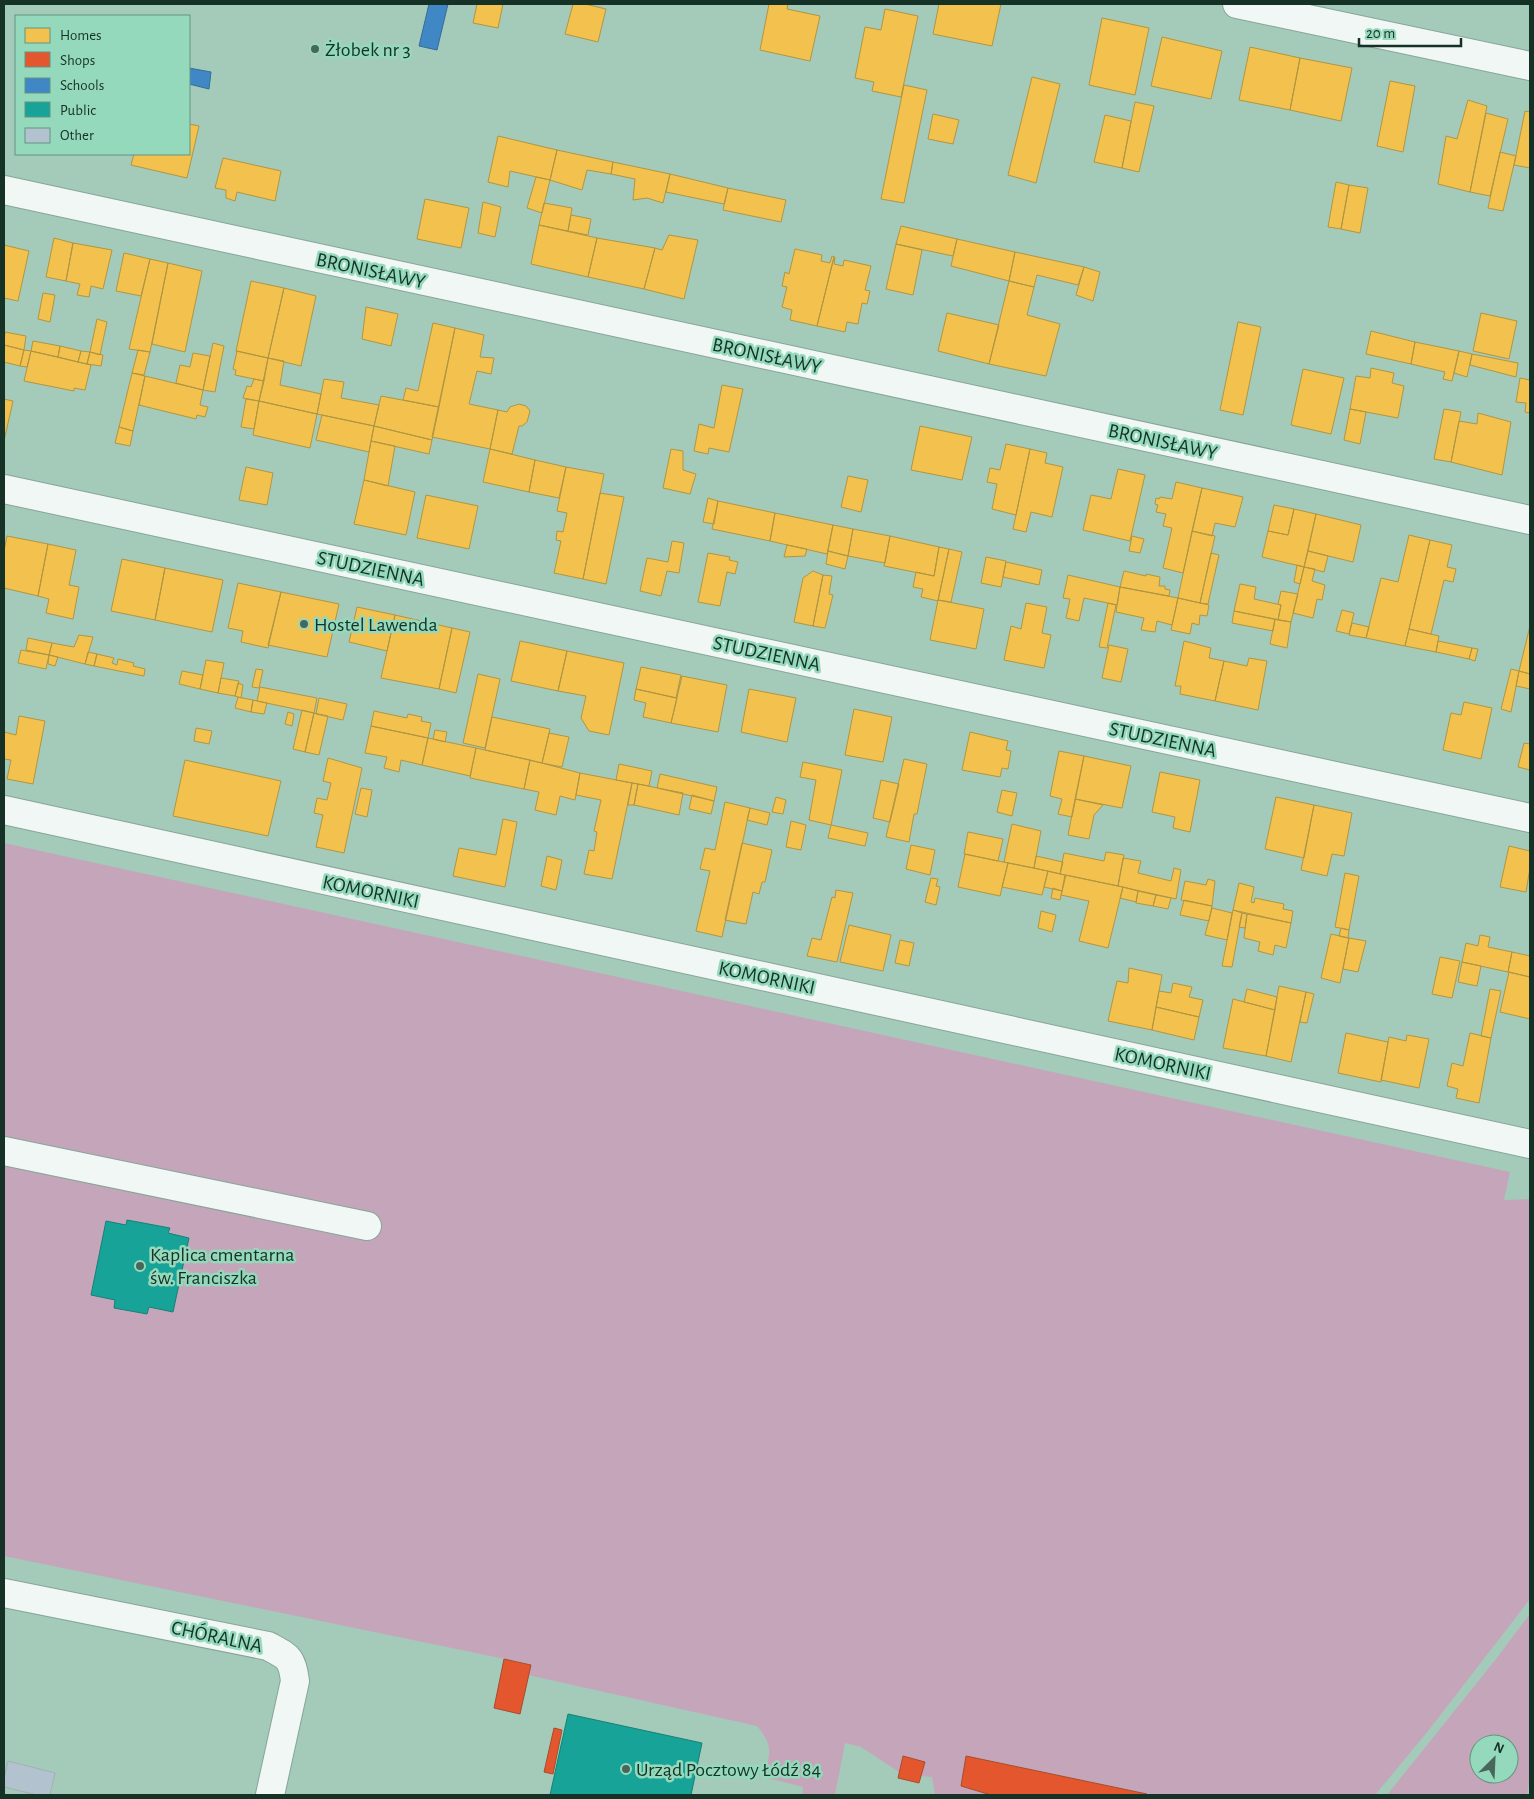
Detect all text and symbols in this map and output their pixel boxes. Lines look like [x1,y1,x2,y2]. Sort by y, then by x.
legend [15,15,190,155]
scale bar [1359,15,1462,47]
text: 20 m [1366,26,1395,41]
text: Homes [60,28,102,43]
place label: Żłobek nr 3 [325,40,411,60]
marker: Żłobek nr 3 [309,43,321,55]
text: Shops [60,53,95,68]
text: Schools [60,78,104,93]
text: Public [60,103,96,118]
text: Other [60,128,94,143]
street label: BRONISŁAWY [314,250,428,292]
street label: BRONISŁAWY [710,335,824,377]
street label: BRONISŁAWY [1106,421,1220,463]
street label: STUDZIENNA [315,548,427,590]
place label: Hostel Lawenda [314,615,438,635]
marker: Hostel Lawenda [298,618,310,630]
street label: STUDZIENNA [711,633,823,675]
street label: STUDZIENNA [1107,719,1219,761]
street label: KOMORNIKI [321,872,421,912]
street label: KOMORNIKI [717,958,817,998]
street label: KOMORNIKI [1113,1044,1213,1084]
place label: Kaplica cmentarna św. Franciszka [150,1245,294,1288]
marker: Kaplica cmentarna św. Franciszka [134,1260,146,1272]
street label: CHÓRALNA [169,1617,265,1656]
north arrow [1469,1734,1519,1784]
text: N [1492,1740,1506,1756]
place label: Urząd Pocztowy Łódź 84 [636,1760,821,1780]
marker: Urząd Pocztowy Łódź 84 [620,1763,632,1775]

